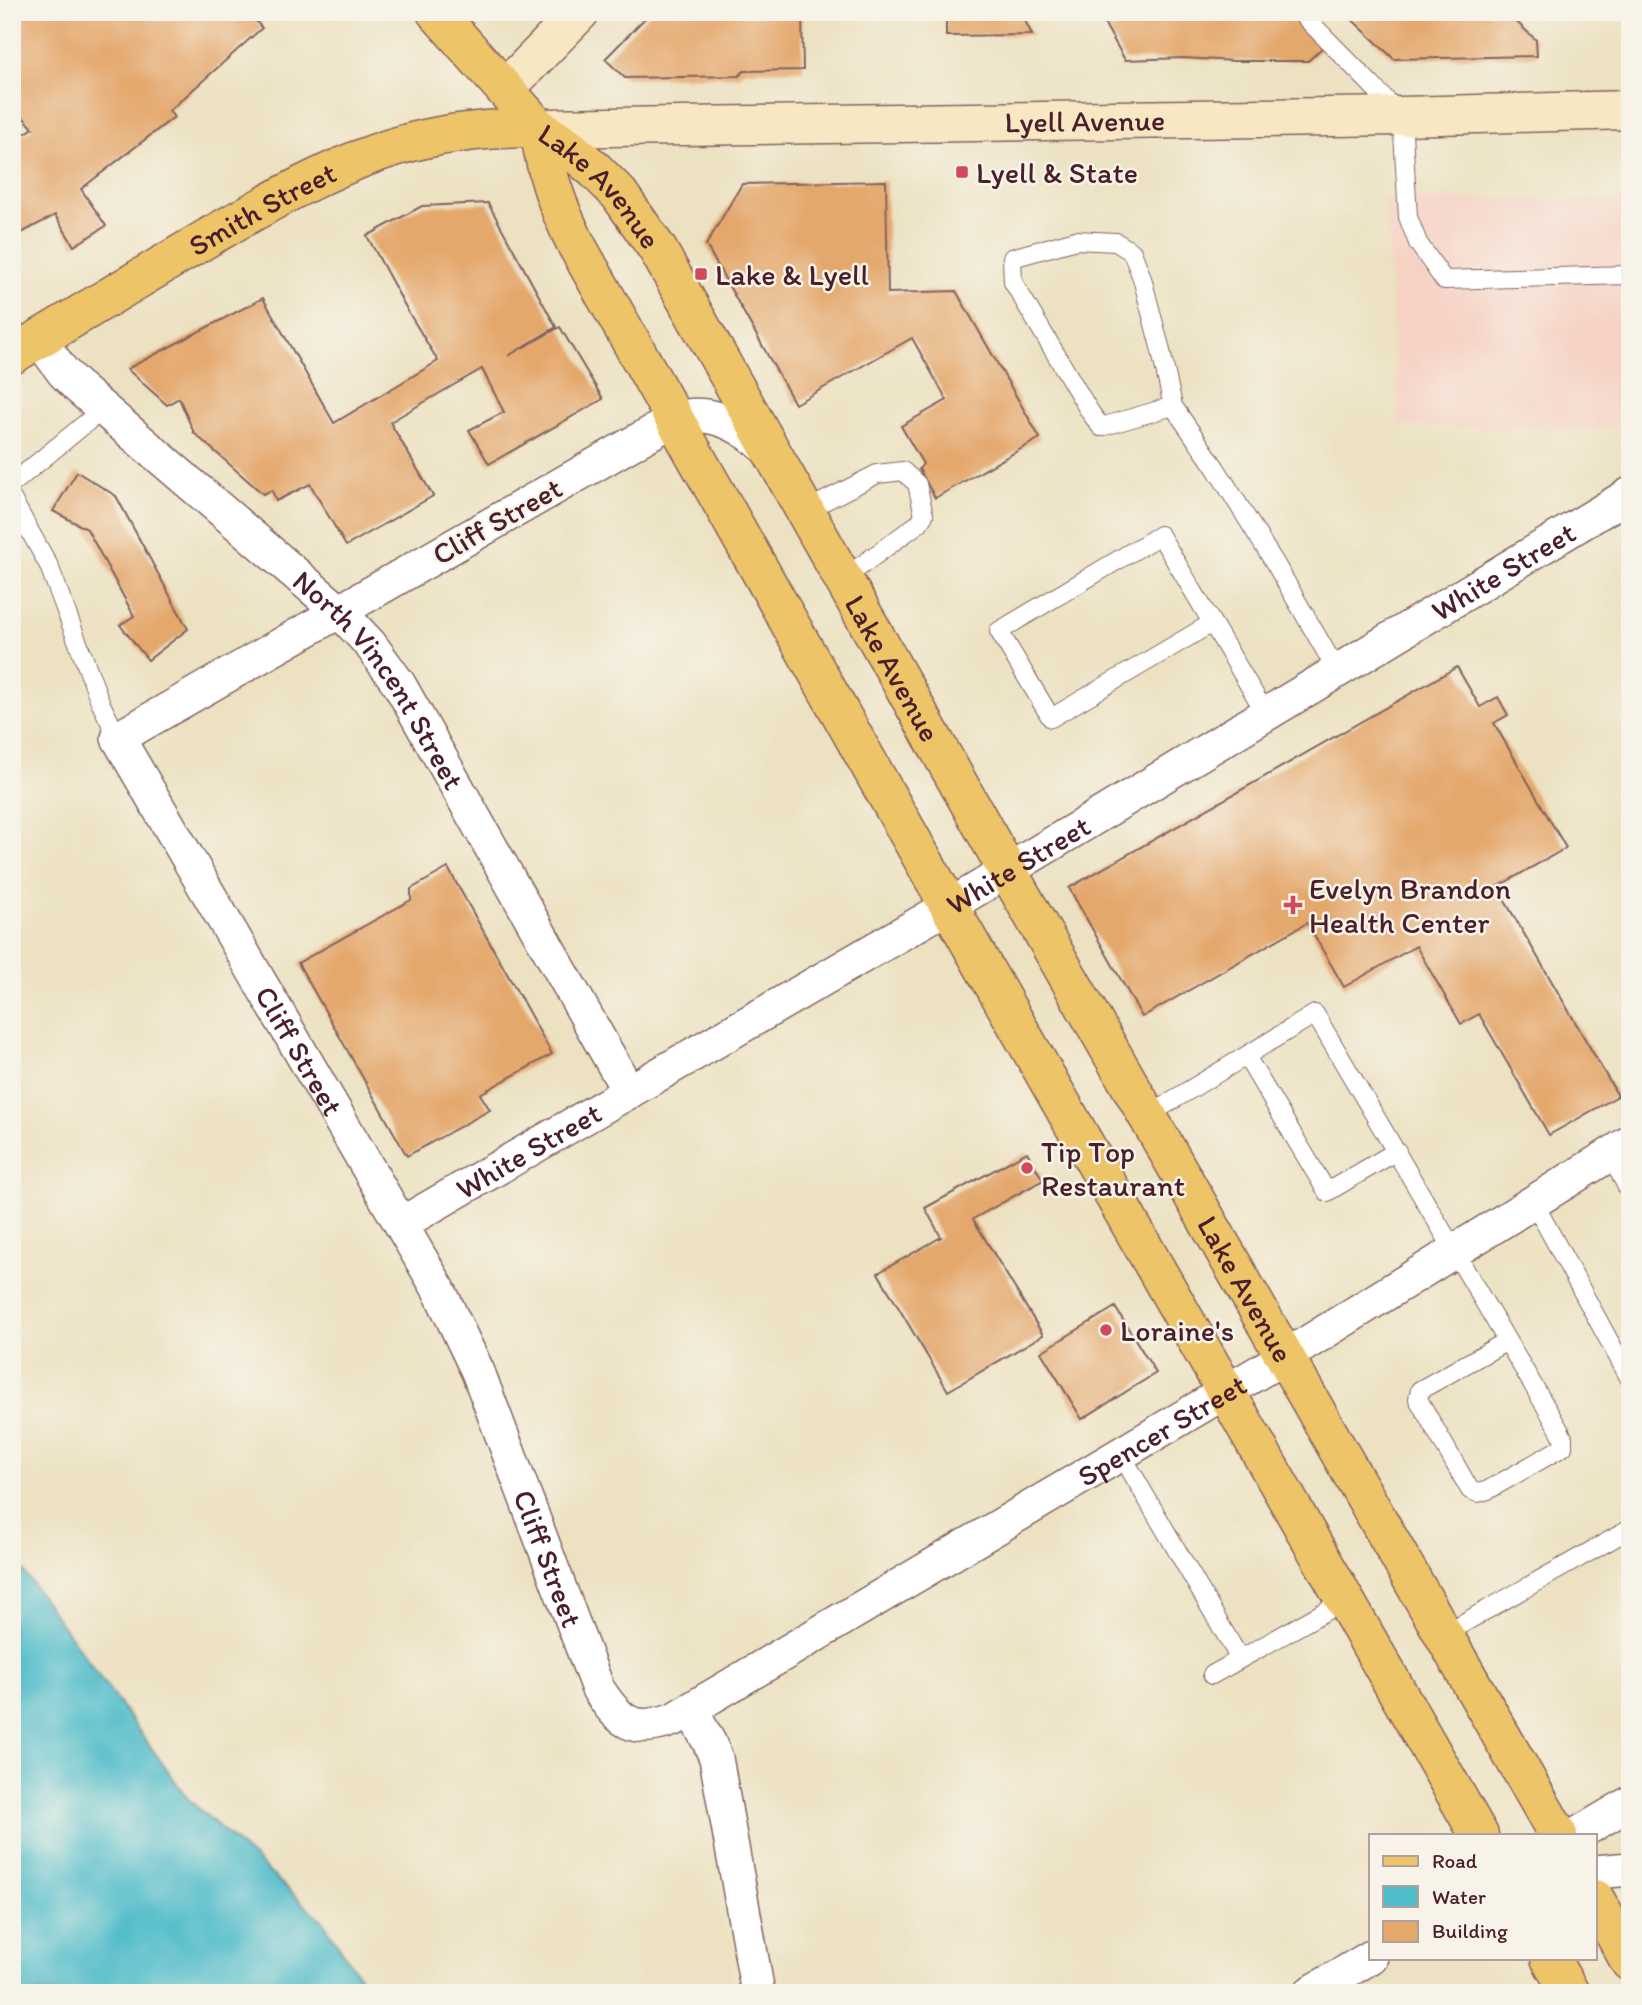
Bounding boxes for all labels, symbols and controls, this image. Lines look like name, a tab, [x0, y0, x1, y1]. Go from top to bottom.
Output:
street label: Lyell Avenue	[1004, 101, 1166, 140]
street label: Lake Avenue	[532, 115, 670, 256]
street label: Smith Street	[181, 153, 342, 264]
place label: Lyell & State	[976, 154, 1138, 191]
marker: Lyell & State	[954, 164, 970, 180]
place label: Lake & Lyell	[715, 256, 870, 293]
marker: Lake & Lyell	[693, 266, 709, 282]
street label: Cliff Street	[425, 469, 569, 573]
street label: White Street	[1424, 513, 1582, 629]
street label: North Vincent Street	[286, 562, 473, 796]
street label: Lake Avenue	[837, 588, 949, 748]
street label: White Street	[939, 807, 1097, 922]
place label: Evelyn Brandon Health Center	[1309, 870, 1511, 941]
marker: Evelyn Brandon Health Center	[1283, 895, 1303, 915]
street label: Cliff Street	[248, 979, 352, 1122]
street label: White Street	[449, 1094, 607, 1207]
place label: Tip Top Restaurant	[1041, 1133, 1185, 1204]
marker: Tip Top Restaurant	[1019, 1160, 1035, 1176]
street label: Lake Avenue	[1190, 1209, 1302, 1368]
place label: Loraine's	[1120, 1312, 1234, 1349]
marker: Loraine's	[1098, 1322, 1114, 1338]
street label: Spencer Street	[1070, 1365, 1253, 1494]
street label: Cliff Street	[506, 1484, 591, 1632]
legend	[1369, 1834, 1596, 1960]
text: Road	[1432, 1848, 1478, 1873]
text: Water	[1432, 1884, 1486, 1909]
text: Building	[1432, 1918, 1508, 1943]

